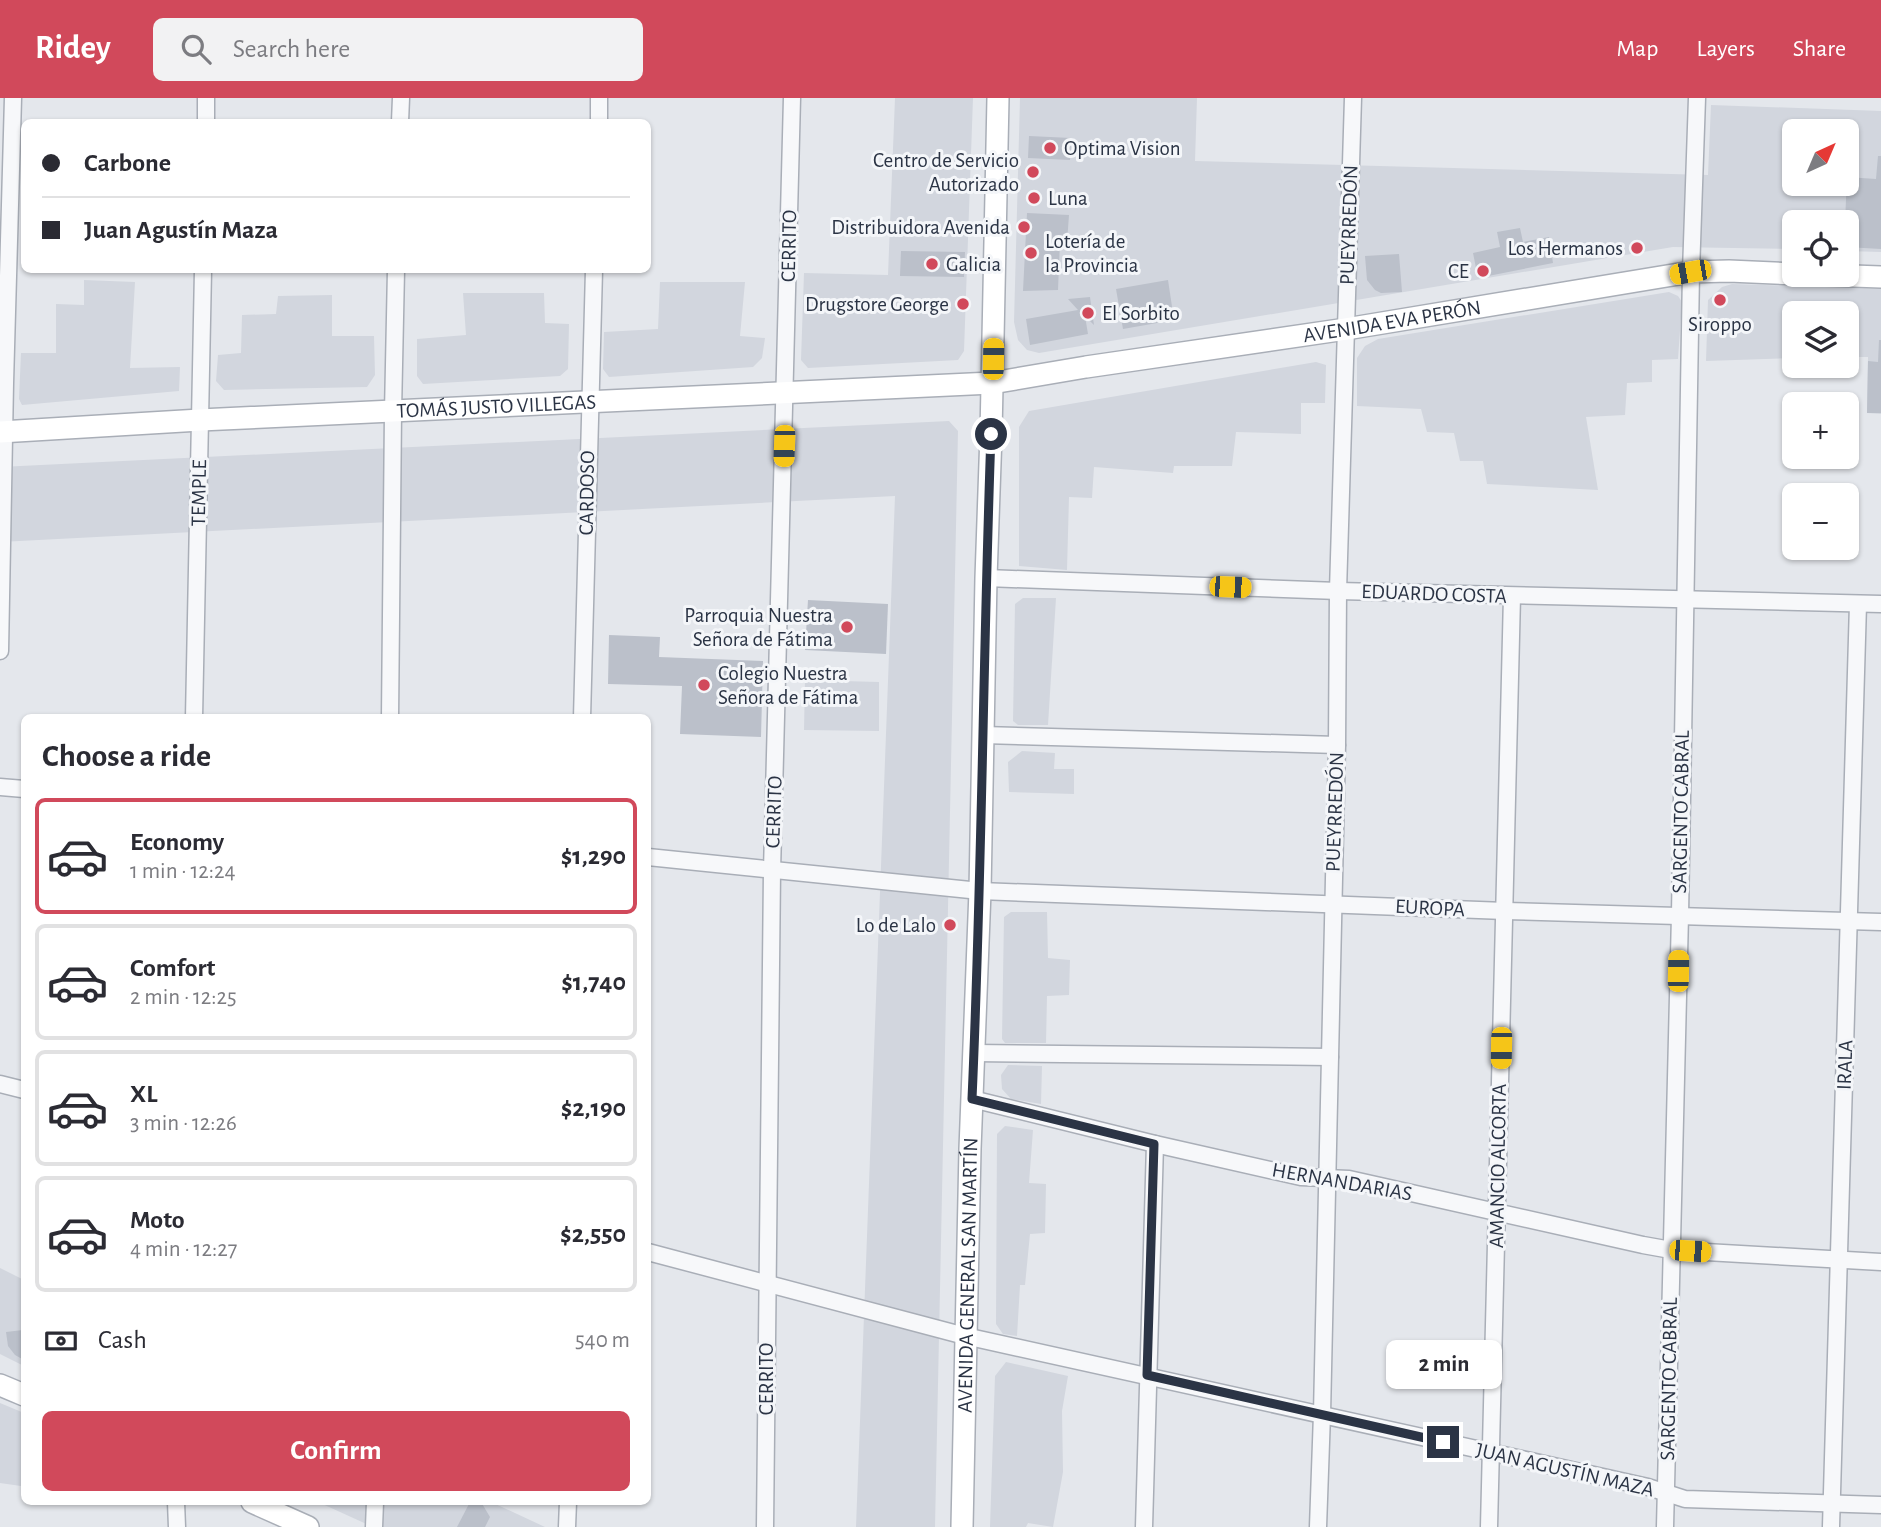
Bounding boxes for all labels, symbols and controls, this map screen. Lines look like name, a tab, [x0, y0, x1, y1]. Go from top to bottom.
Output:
search box	[153, 18, 643, 81]
icon: search	[177, 30, 215, 68]
text: Ridey	[35, 32, 111, 65]
text: Search here	[233, 36, 350, 62]
text: Map	[1616, 37, 1658, 61]
text: Layers	[1696, 37, 1755, 61]
text: Share	[1793, 37, 1846, 61]
north arrow	[1782, 119, 1858, 196]
map controls	[1782, 119, 1859, 560]
place label: Optima Vision	[1064, 138, 1181, 159]
marker: Optima Vision	[1042, 140, 1058, 156]
text: Carbone	[84, 150, 171, 176]
place label: Centro de Servicio Autorizado	[873, 150, 1019, 195]
marker: Centro de Servicio Autorizado	[1025, 164, 1041, 180]
street label: PUEYRREDÓN	[1334, 165, 1362, 285]
place label: Luna	[1048, 188, 1088, 209]
marker: Luna	[1026, 190, 1042, 206]
street label: CERRITO	[778, 210, 800, 282]
button: locate	[1782, 210, 1859, 287]
text: Juan Agustín Maza	[84, 217, 278, 243]
place label: Distribuidora Avenida	[831, 217, 1010, 238]
marker: Distribuidora Avenida	[1016, 219, 1032, 235]
place label: Lotería de la Provincia	[1045, 231, 1139, 276]
place label: Los Hermanos	[1507, 238, 1623, 259]
marker: Los Hermanos	[1629, 240, 1645, 256]
marker: Lotería de la Provincia	[1023, 245, 1039, 261]
place label: Galicia	[946, 254, 1002, 275]
marker: Galicia	[924, 256, 940, 272]
car	[1668, 258, 1713, 286]
place label: CE	[1448, 261, 1469, 282]
marker: CE	[1475, 263, 1491, 279]
marker: Siroppo	[1712, 292, 1728, 308]
place label: Drugstore George	[805, 294, 949, 315]
marker: Drugstore George	[955, 296, 971, 312]
street label: AVENIDA EVA PERÓN	[1302, 296, 1482, 346]
button: layers	[1782, 301, 1859, 378]
place label: El Sorbito	[1102, 303, 1180, 324]
marker: El Sorbito	[1080, 305, 1096, 321]
place label: Siroppo	[1688, 314, 1752, 335]
car	[983, 338, 1004, 380]
street label: TOMÁS JUSTO VILLEGAS	[396, 391, 597, 421]
button: +	[1782, 392, 1859, 469]
route start	[975, 418, 1007, 450]
car	[773, 425, 796, 467]
street label: CARDOSO	[576, 450, 598, 536]
street label: TEMPLE	[188, 459, 210, 527]
button: −	[1782, 483, 1859, 560]
car	[1209, 576, 1252, 598]
street label: EDUARDO COSTA	[1361, 581, 1507, 607]
place label: Parroquia Nuestra Señora de Fátima	[684, 605, 833, 650]
marker: Parroquia Nuestra Señora de Fátima	[839, 619, 855, 635]
place label: Colegio Nuestra Señora de Fátima	[718, 663, 859, 708]
marker: Colegio Nuestra Señora de Fátima	[696, 677, 712, 693]
street label: SARGENTO CABRAL	[1669, 730, 1693, 894]
text: Choose a ride	[42, 740, 211, 772]
street label: PUEYRREDÓN	[1320, 752, 1348, 872]
street label: CERRITO	[762, 775, 786, 849]
icon: car	[46, 825, 109, 888]
text: Economy	[130, 829, 224, 855]
text: $1,290	[561, 843, 626, 869]
text: 1 min · 12:24	[130, 860, 236, 883]
street label: EUROPA	[1394, 896, 1466, 920]
place label: Lo de Lalo	[856, 915, 936, 936]
marker: Lo de Lalo	[942, 917, 958, 933]
car	[1668, 950, 1689, 992]
icon: car	[46, 951, 109, 1014]
text: Comfort	[130, 955, 215, 981]
text: $1,740	[561, 969, 626, 995]
text: 2 min · 12:25	[130, 986, 237, 1009]
car	[1491, 1027, 1512, 1069]
street label: IRALA	[1834, 1040, 1856, 1090]
icon: car	[46, 1077, 109, 1140]
text: XL	[130, 1081, 157, 1107]
street label: AMANCIO ALCORTA	[1486, 1084, 1510, 1248]
text: $2,190	[561, 1095, 626, 1121]
text: 3 min · 12:26	[130, 1112, 237, 1135]
street label: AVENIDA GENERAL SAN MARTÍN	[954, 1137, 981, 1413]
street label: HERNANDARIAS	[1270, 1159, 1414, 1205]
icon: car	[46, 1203, 109, 1266]
text: Moto	[130, 1207, 185, 1233]
text: $2,550	[560, 1221, 626, 1247]
text: 4 min · 12:27	[130, 1238, 237, 1261]
car	[1669, 1239, 1712, 1263]
street label: SARGENTO CABRAL	[1657, 1297, 1681, 1461]
icon: cash	[42, 1322, 80, 1360]
text: Cash	[98, 1327, 147, 1353]
text: 540 m	[575, 1329, 630, 1352]
callout: 2 min	[1385, 1340, 1501, 1390]
street label: CERRITO	[756, 1343, 777, 1415]
text: 2 min	[1418, 1353, 1470, 1376]
button: Confirm	[42, 1411, 630, 1491]
route end	[1427, 1426, 1459, 1458]
street label: JUAN AGUSTÍN MAZA	[1474, 1437, 1657, 1501]

